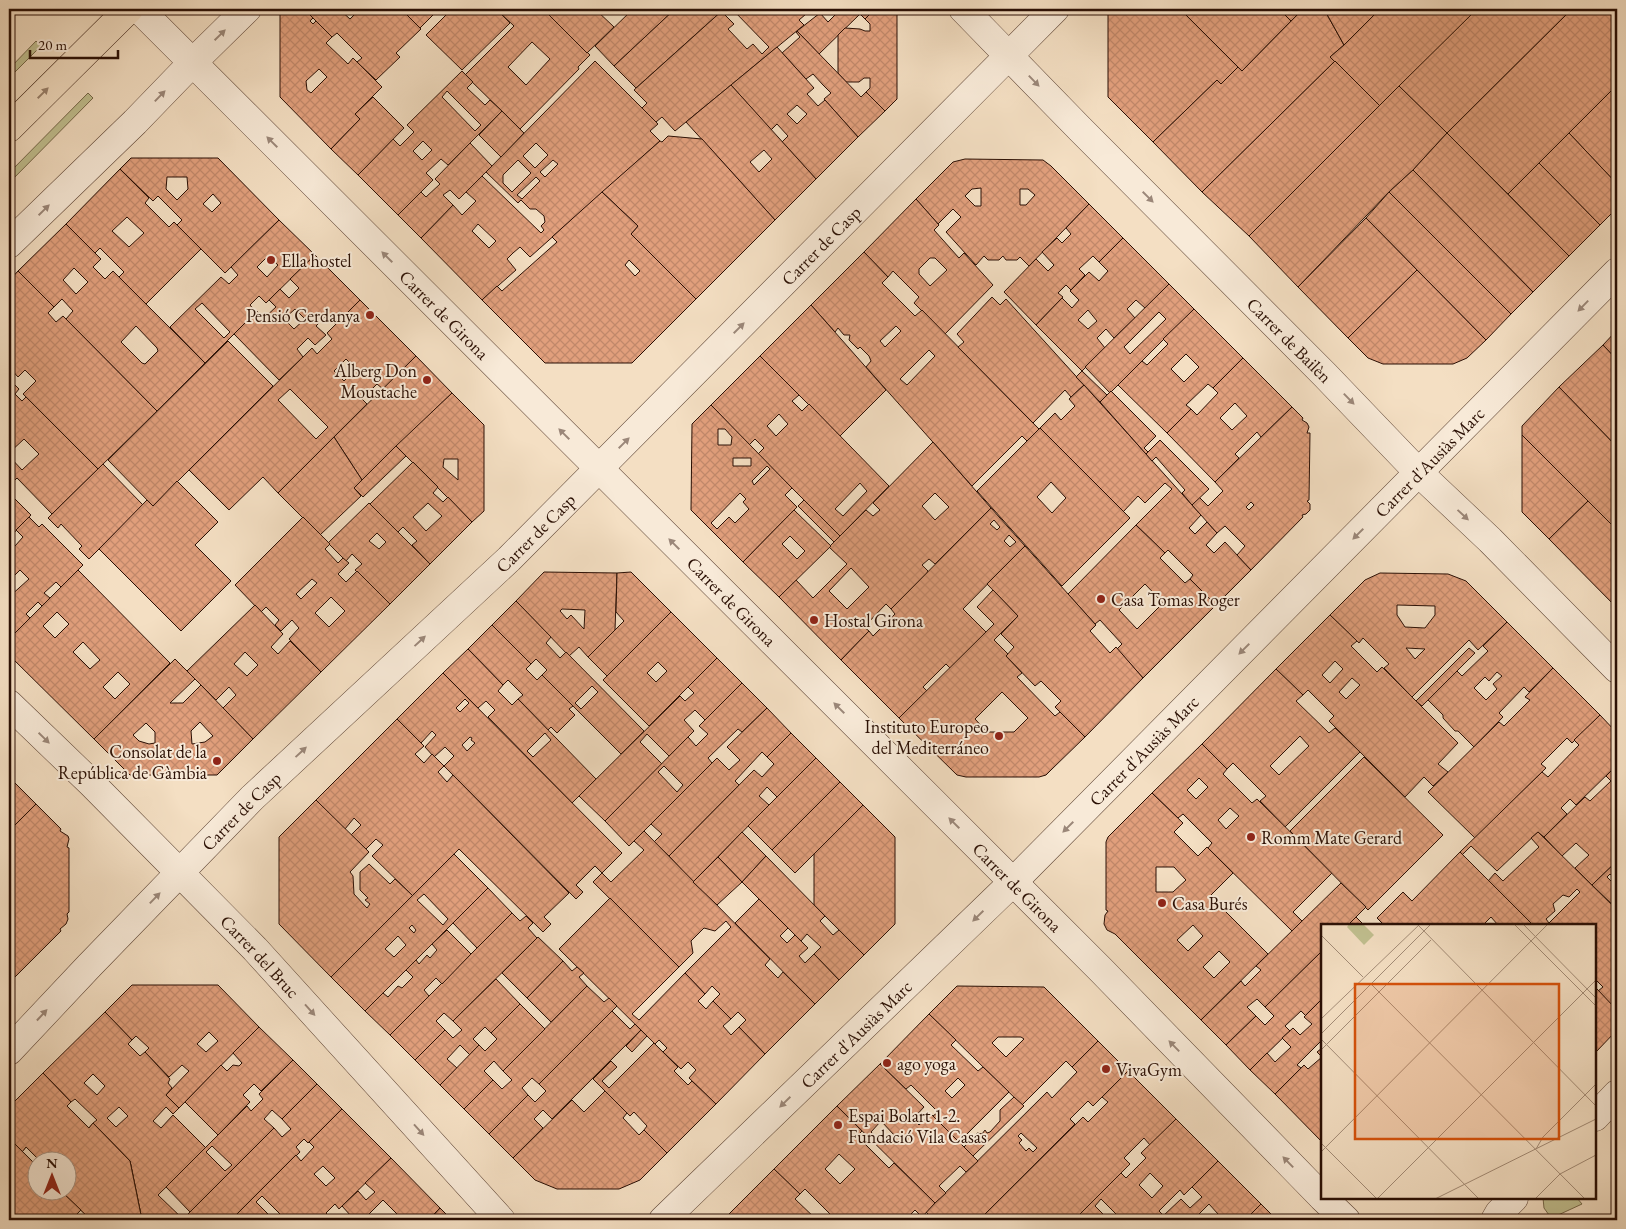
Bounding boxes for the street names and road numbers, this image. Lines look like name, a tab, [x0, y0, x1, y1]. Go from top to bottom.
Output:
street label: Carrer de Casp	[776, 200, 865, 290]
street label: Carrer de Girona	[395, 265, 495, 365]
street label: Carrer de Bailèn	[1242, 292, 1338, 388]
street label: Carrer d'Ausiàs Marc	[1369, 402, 1489, 522]
street label: Carrer de Casp	[491, 488, 580, 577]
street label: Carrer de Girona	[682, 551, 782, 651]
street label: Carrer d'Ausiàs Marc	[1084, 690, 1203, 810]
street label: Carrer de Casp	[196, 766, 285, 855]
street label: Carrer de Girona	[968, 837, 1068, 937]
street label: Carrer del Bruc	[216, 909, 305, 1003]
street label: Carrer d'Ausiàs Marc	[795, 975, 916, 1093]

